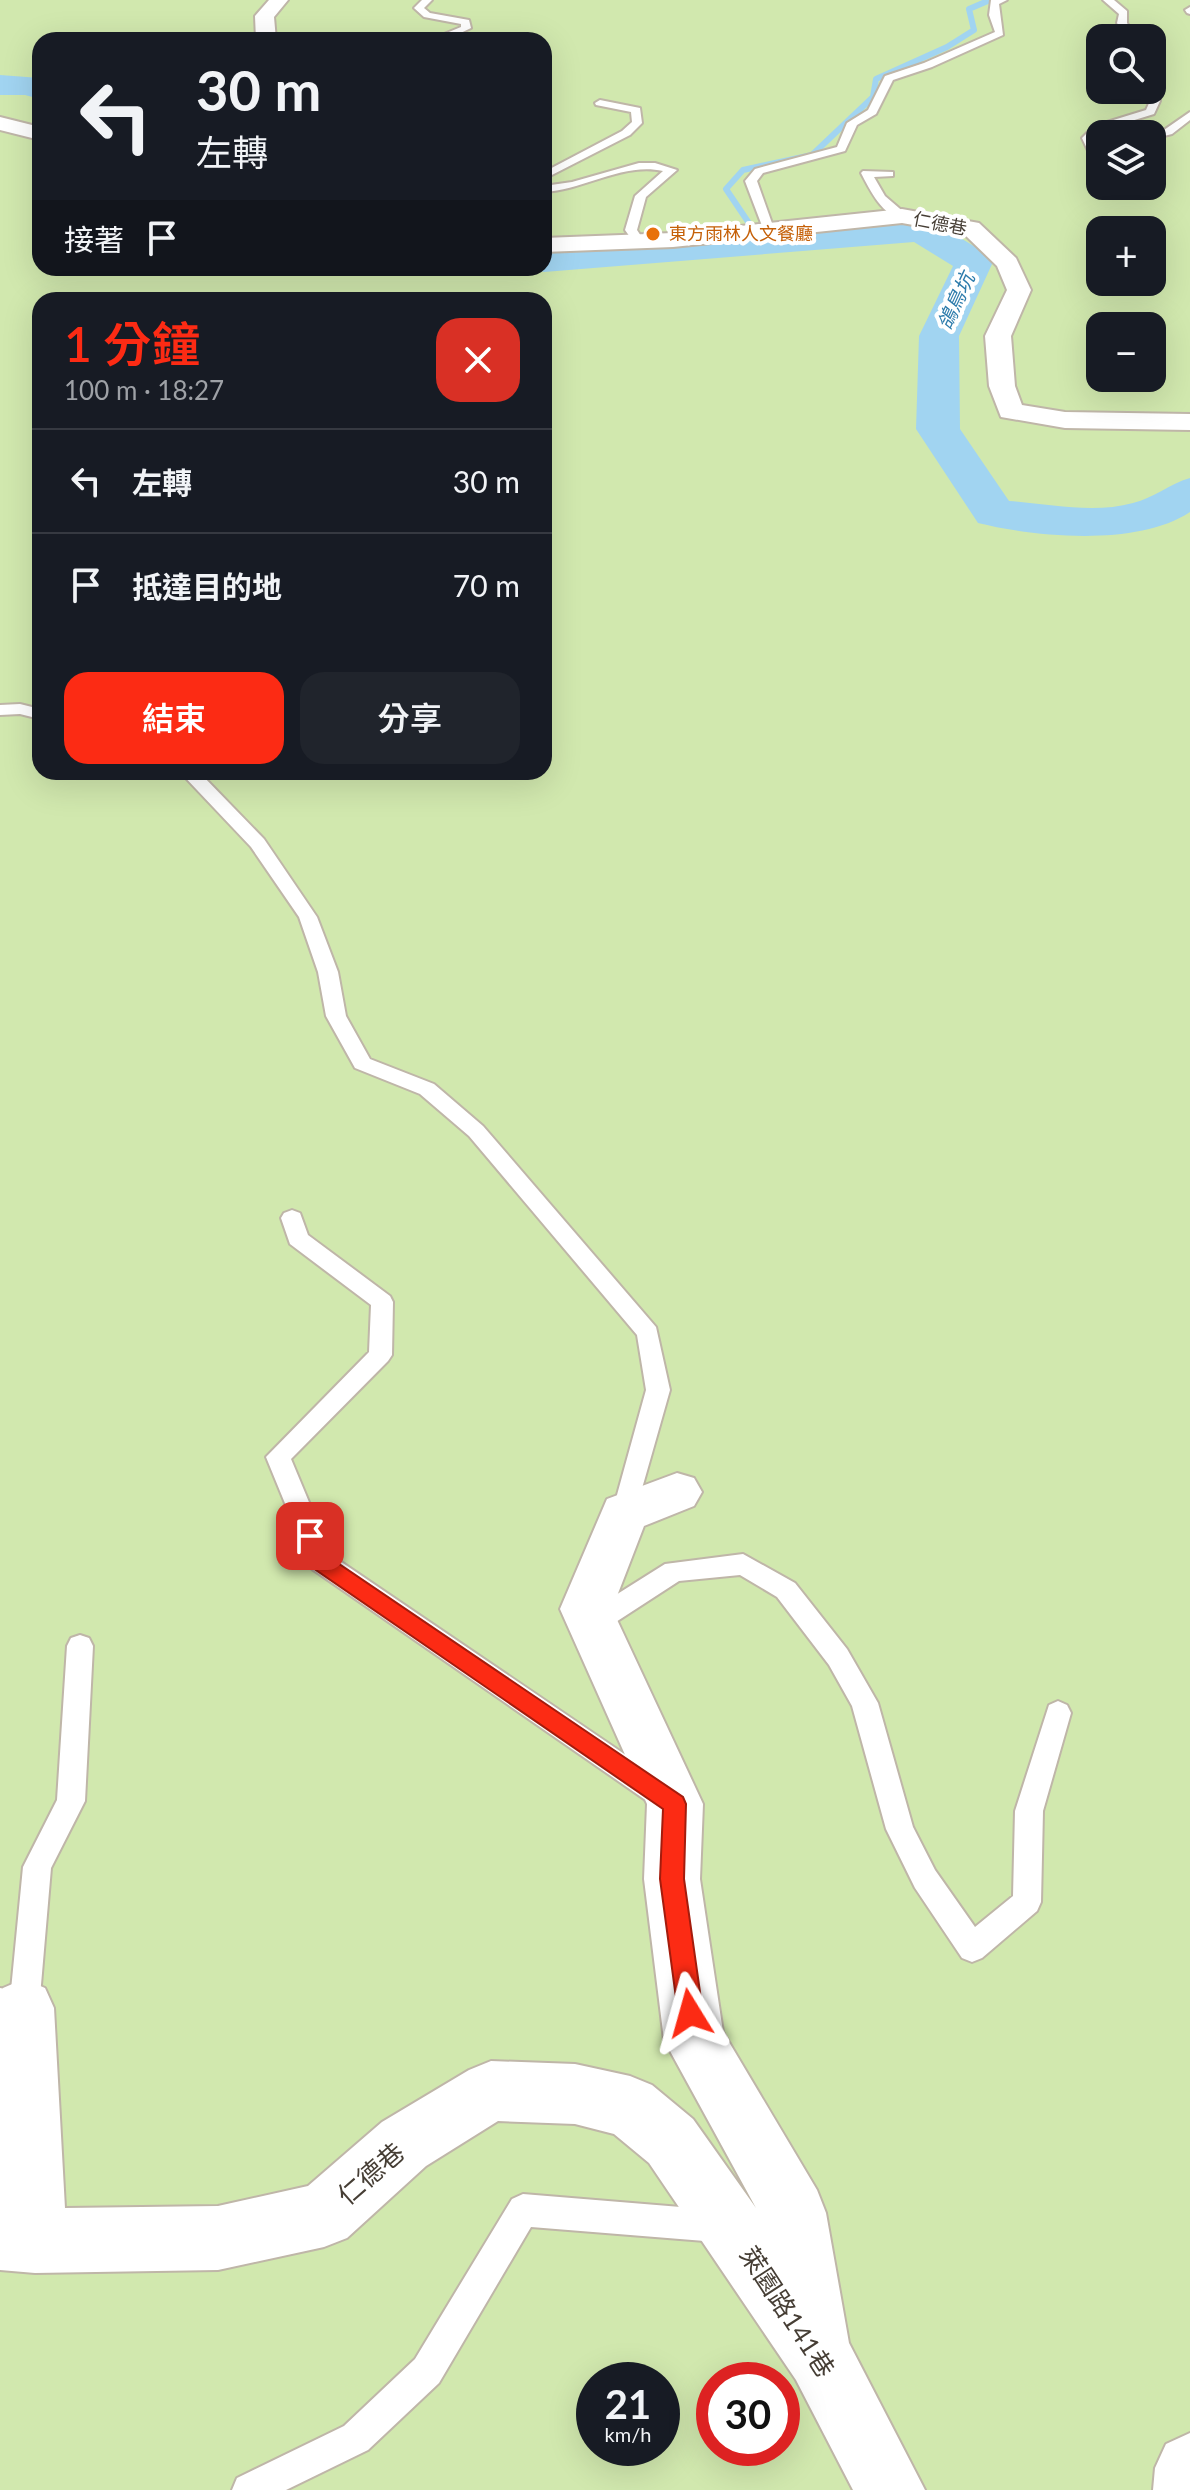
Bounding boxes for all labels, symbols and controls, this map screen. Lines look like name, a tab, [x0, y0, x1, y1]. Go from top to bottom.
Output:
map controls	[1086, 24, 1166, 392]
button: search	[1086, 24, 1166, 104]
text: 30 m	[196, 56, 321, 123]
icon: left	[64, 64, 168, 168]
button: layers	[1086, 120, 1166, 200]
text: 左轉	[196, 130, 268, 174]
street label: 仁德巷	[912, 207, 969, 239]
icon: arrive	[140, 216, 184, 260]
button: +	[1086, 216, 1166, 296]
text: 接著	[64, 221, 124, 257]
place label: 東方雨林人文餐廳	[669, 222, 813, 244]
marker: 東方雨林人文餐廳	[644, 225, 662, 243]
water label: 鴿鳥坑	[932, 266, 980, 333]
button: −	[1086, 312, 1166, 392]
text: 1 分鐘	[64, 315, 200, 372]
button: close	[436, 318, 520, 402]
text: 100 m · 18:27	[64, 374, 224, 406]
icon: left	[64, 459, 108, 503]
text: 30 m	[453, 463, 520, 499]
text: 左轉	[132, 464, 192, 500]
icon: arrive	[64, 563, 108, 607]
text: 70 m	[453, 567, 520, 603]
text: 抵達目的地	[132, 568, 282, 604]
button: 結束	[64, 672, 284, 764]
button: 分享	[300, 672, 520, 764]
pin	[276, 1502, 344, 1570]
icon: arrive	[288, 1514, 332, 1558]
position arrow	[648, 1971, 732, 2055]
street label: 仁德巷	[330, 2136, 410, 2211]
street label: 萊園路141巷	[734, 2240, 842, 2383]
speed limit sign: 30	[696, 2362, 800, 2466]
text: 21	[605, 2380, 651, 2428]
text: km/h	[605, 2422, 651, 2446]

